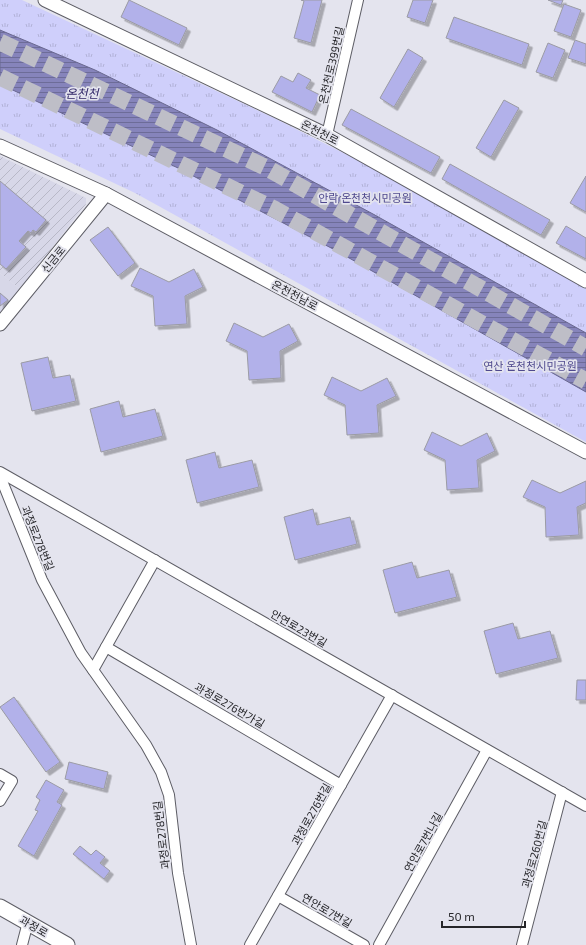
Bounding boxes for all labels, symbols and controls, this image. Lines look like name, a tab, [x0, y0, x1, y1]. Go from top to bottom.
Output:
street label: 온천천로399번길	[316, 25, 346, 105]
water label: 온천천	[65, 86, 101, 100]
street label: 온천천로	[299, 117, 341, 147]
park label: 안락 온천천시민공원	[318, 191, 412, 204]
street label: 신금로	[38, 243, 68, 275]
street label: 온천천남로	[270, 277, 320, 313]
park label: 연산 온천천시민공원	[483, 359, 577, 372]
street label: 과정로278번길	[19, 504, 57, 572]
street label: 안연로23번길	[269, 607, 329, 649]
street label: 과정로276번가길	[193, 680, 267, 730]
street label: 과정로276번길	[289, 781, 333, 847]
street label: 과정로278번길	[150, 800, 172, 870]
street label: 연안로7번나길	[401, 810, 445, 874]
street label: 과정로260번길	[519, 819, 549, 889]
street label: 연안로7번길	[299, 890, 355, 930]
scale bar	[442, 903, 525, 929]
text: 50 m	[448, 909, 475, 923]
street label: 과정로	[18, 913, 50, 939]

